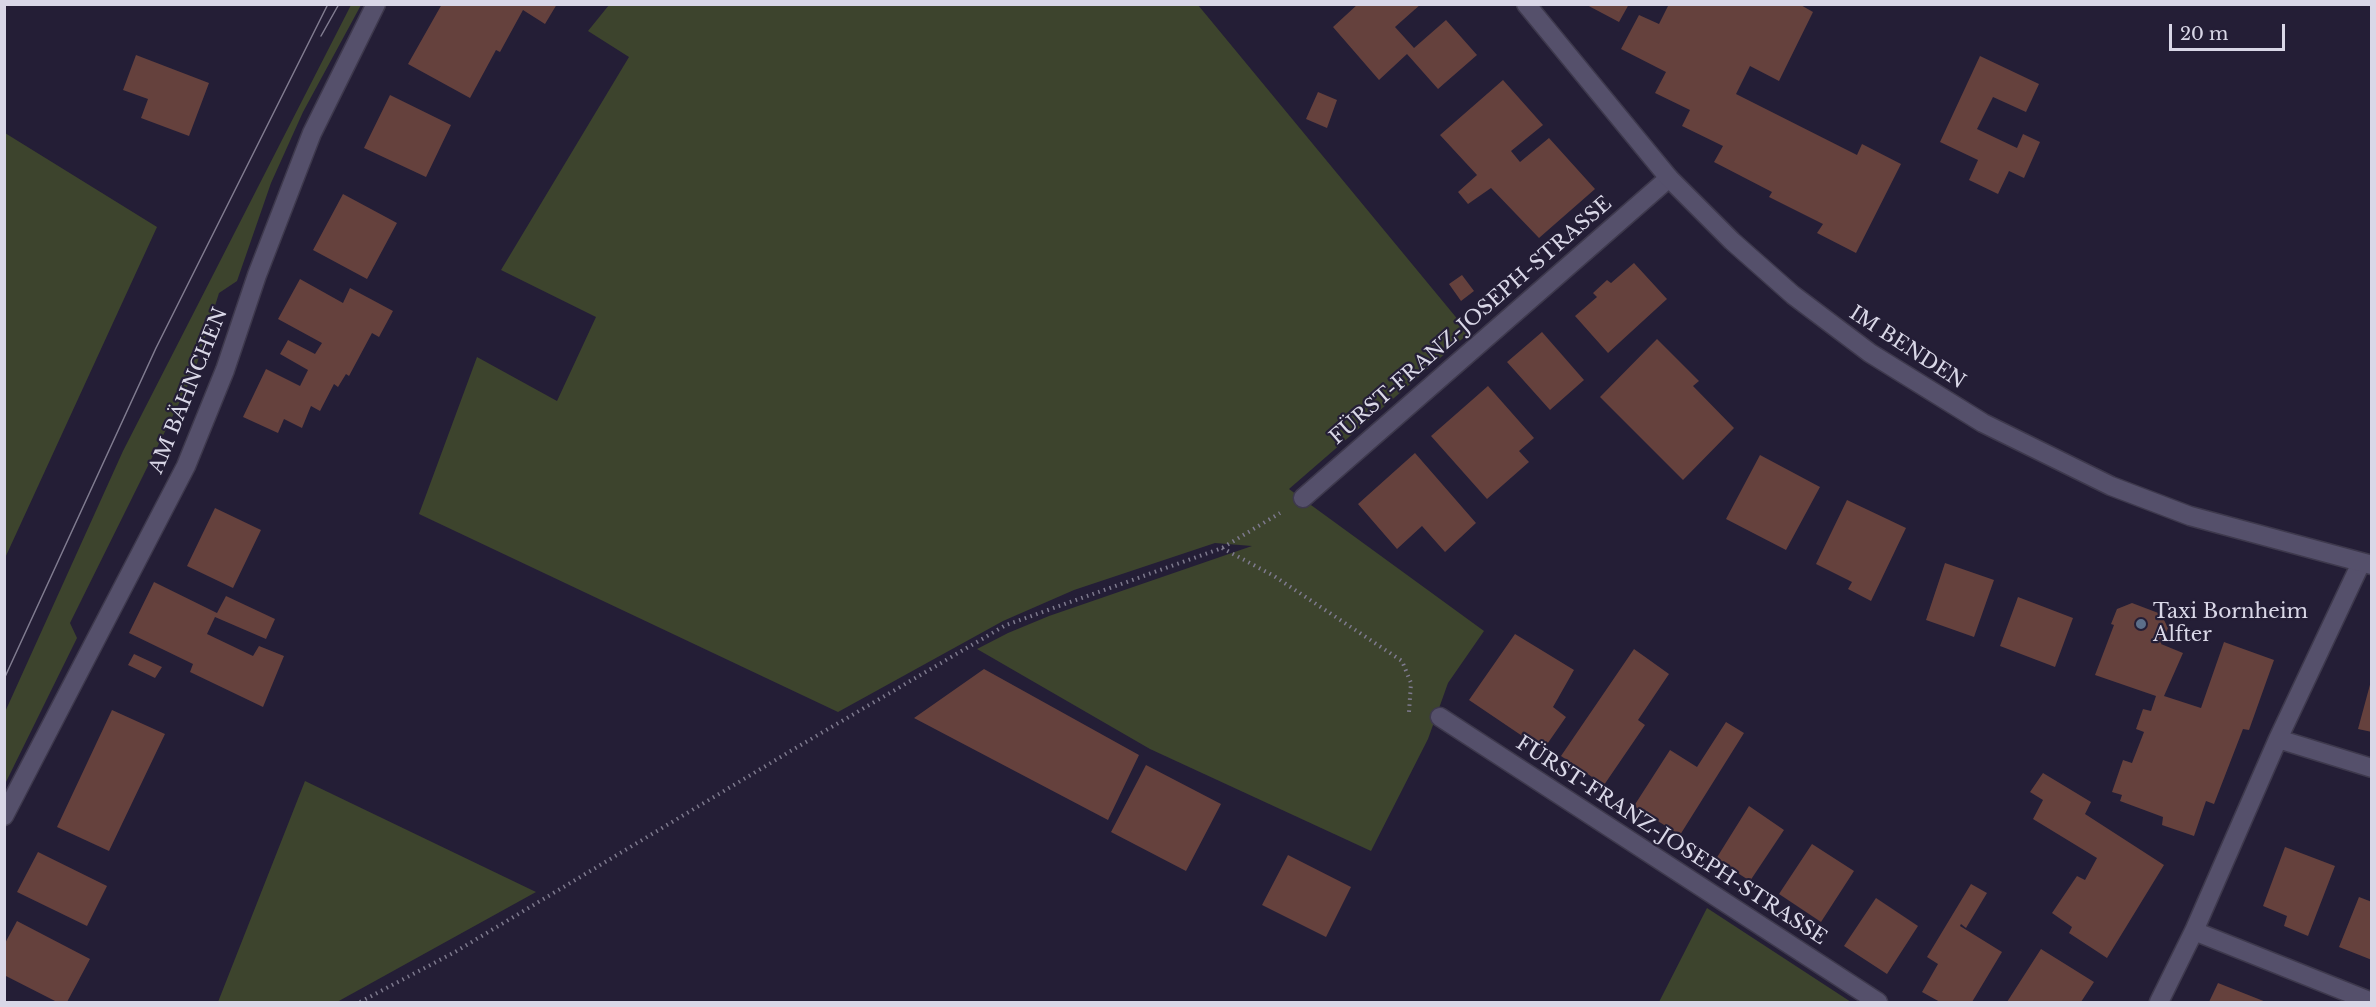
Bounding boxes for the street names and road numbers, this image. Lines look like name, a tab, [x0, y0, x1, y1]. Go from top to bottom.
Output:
street label: FÜRST-FRANZ-JOSEPH-STRASSE	[1325, 192, 1617, 450]
street label: IM BENDEN	[1844, 302, 1970, 394]
street label: AM BÄHNCHEN	[145, 304, 233, 478]
street label: FÜRST-FRANZ-JOSEPH-STRASSE	[1511, 731, 1831, 951]

